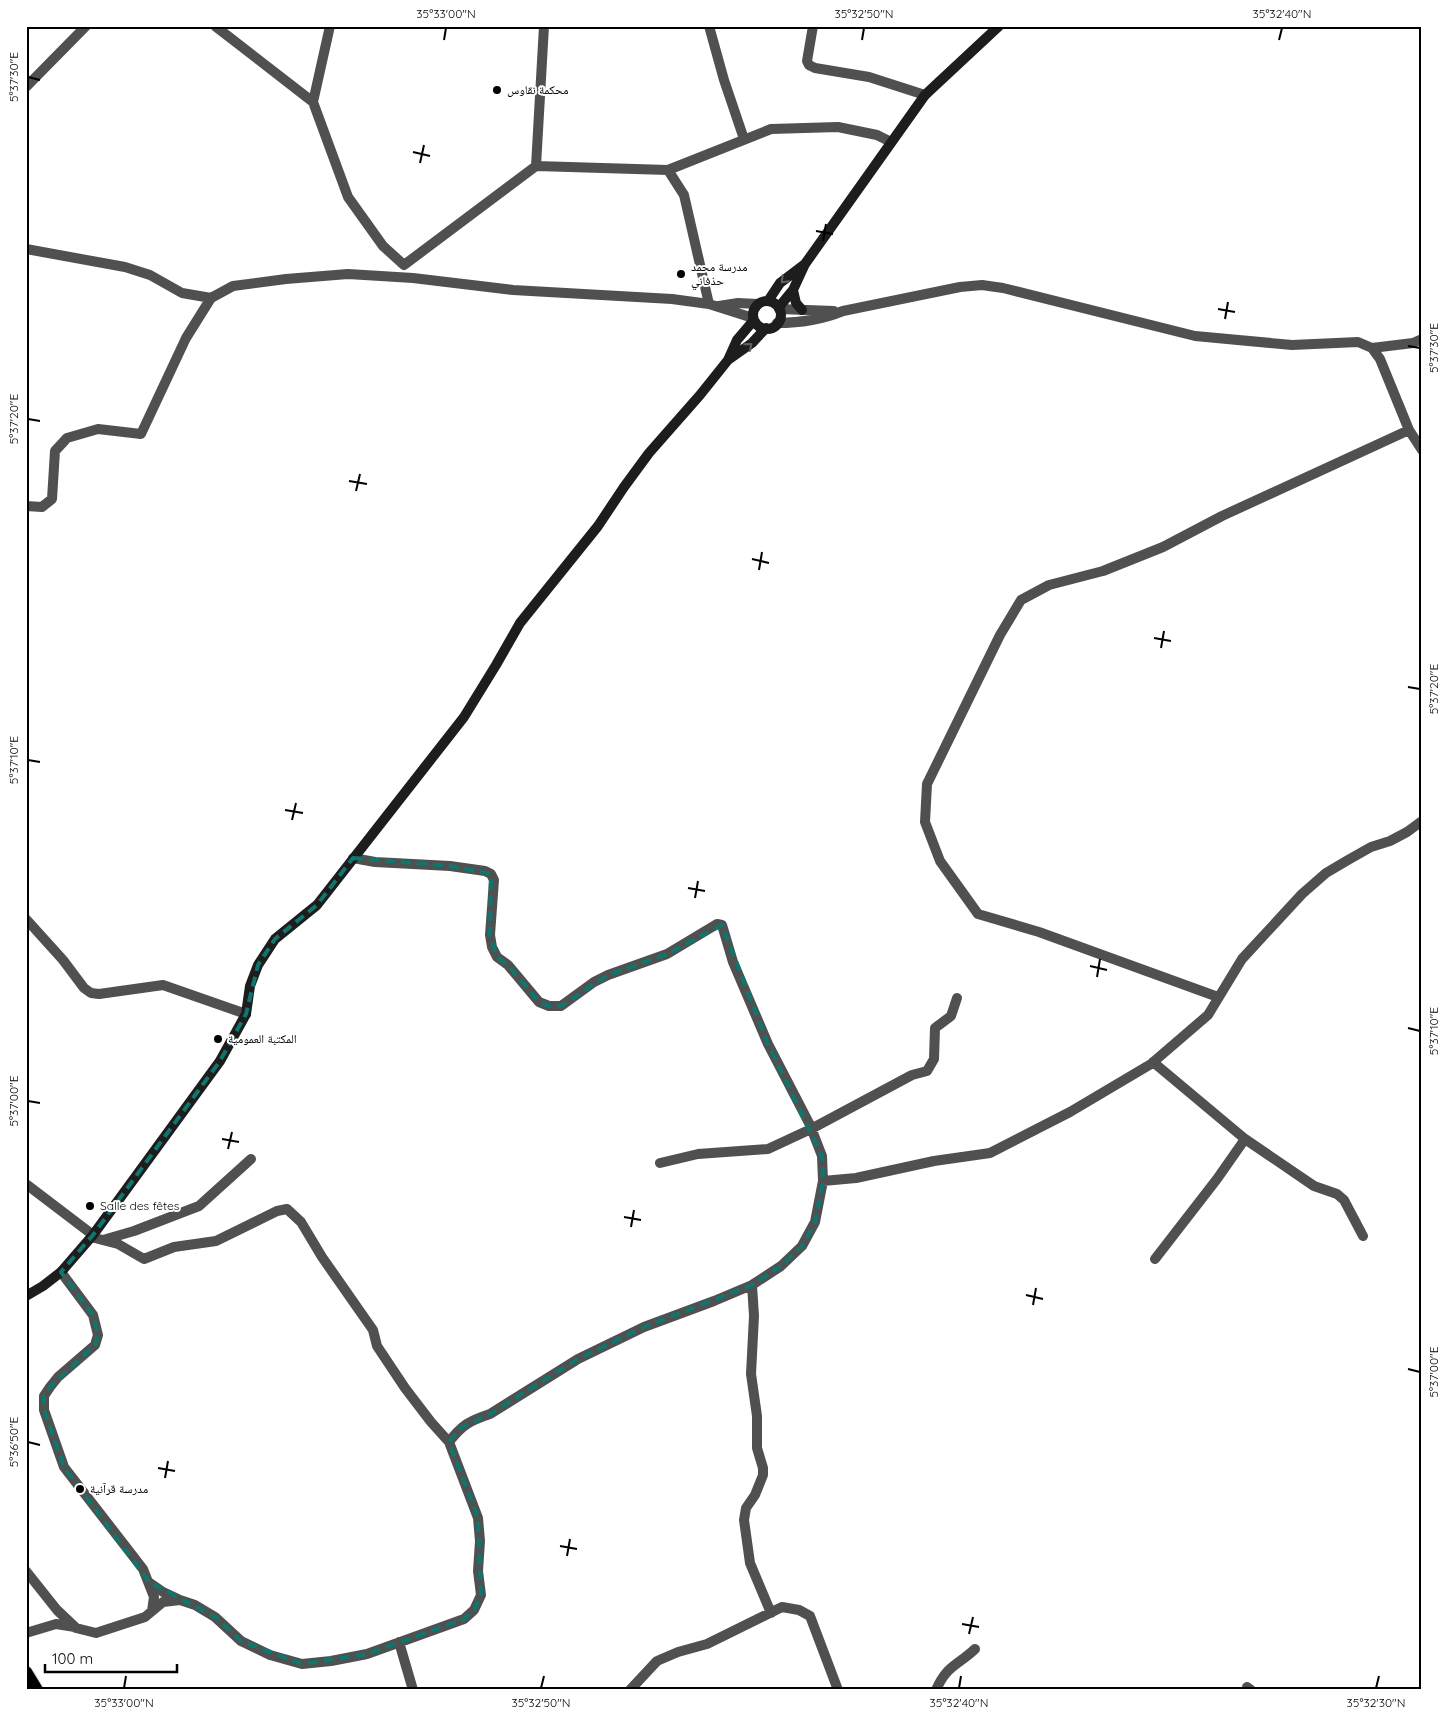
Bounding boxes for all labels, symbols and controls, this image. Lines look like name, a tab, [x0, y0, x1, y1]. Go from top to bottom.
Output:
text: 35°33'00"N	[416, 6, 476, 21]
text: 35°32'50"N	[834, 6, 894, 21]
text: 35°32'40"N	[1253, 6, 1311, 21]
text: 5°37'30"E	[6, 52, 21, 102]
place label: محكمة نقاوس	[507, 82, 568, 97]
marker: محكمة نقاوس	[491, 84, 503, 96]
place label: مدرسة محمد حذفاني	[691, 259, 748, 291]
marker: مدرسة محمد حذفاني	[675, 268, 687, 280]
one-way arrow	[781, 274, 790, 283]
text: 5°37'30"E	[1426, 323, 1441, 373]
one-way arrow	[743, 342, 752, 351]
text: 5°37'20"E	[6, 394, 21, 444]
text: 5°37'20"E	[1426, 664, 1441, 714]
text: 5°37'10"E	[6, 736, 21, 784]
text: 5°37'10"E	[1426, 1007, 1441, 1055]
place label: المكتبة العمومية	[228, 1031, 297, 1046]
marker: المكتبة العمومية	[212, 1033, 224, 1045]
text: 5°37'00"E	[6, 1075, 21, 1126]
place label: Salle des fêtes	[100, 1198, 180, 1213]
marker: Salle des fêtes	[84, 1200, 96, 1212]
text: 5°37'00"E	[1426, 1346, 1441, 1397]
text: 5°36'50"E	[6, 1416, 21, 1467]
place label: مدرسة قرآنية	[90, 1481, 148, 1496]
marker: مدرسة قرآنية	[74, 1483, 86, 1495]
scale bar	[45, 1641, 178, 1673]
text: 100 m	[52, 1649, 93, 1668]
text: 35°33'00"N	[94, 1695, 154, 1710]
text: 35°32'50"N	[511, 1695, 571, 1710]
text: 35°32'40"N	[930, 1695, 988, 1710]
text: 35°32'30"N	[1347, 1695, 1405, 1710]

